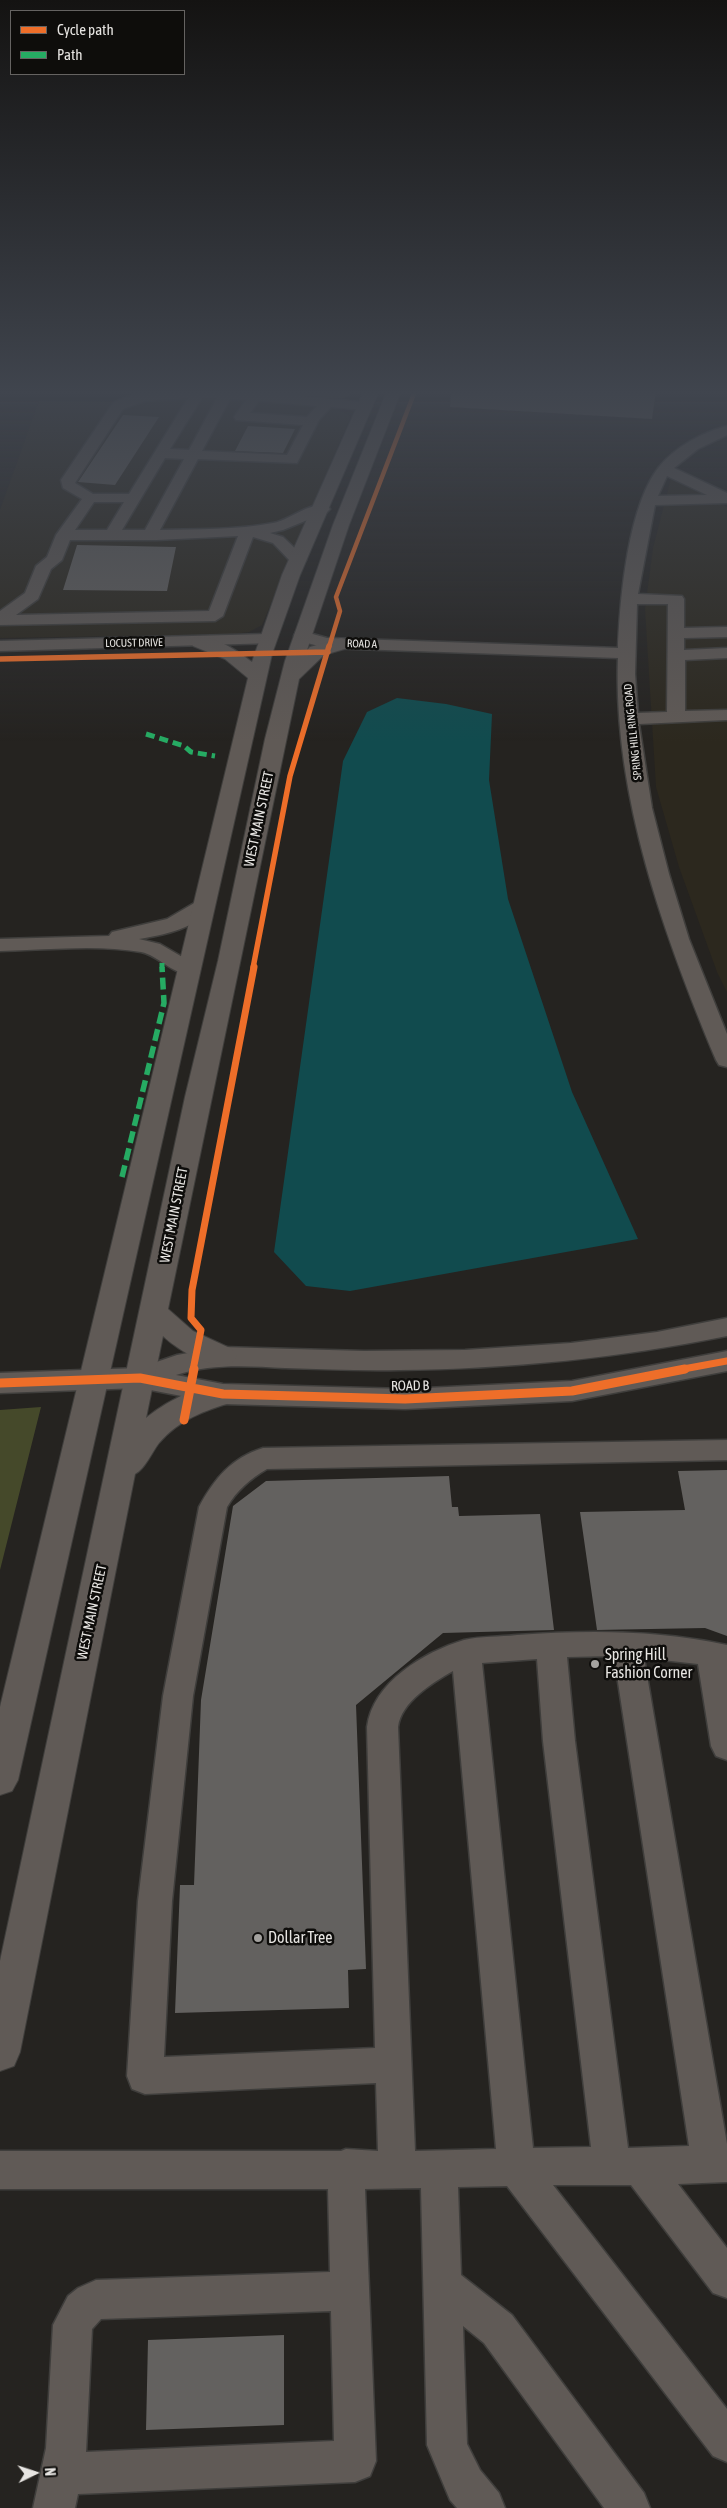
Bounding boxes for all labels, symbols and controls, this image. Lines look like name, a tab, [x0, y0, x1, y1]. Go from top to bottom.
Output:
legend	[10, 10, 185, 75]
text: Cycle path	[57, 21, 114, 38]
text: Path	[57, 46, 83, 63]
street label: LOCUST DRIVE	[105, 636, 163, 650]
street label: ROAD A	[347, 637, 377, 651]
street label: SPRING HILL RING ROAD	[621, 683, 645, 781]
street label: WEST MAIN STREET	[241, 770, 277, 868]
street label: WEST MAIN STREET	[156, 1166, 192, 1264]
street label: ROAD B	[391, 1377, 429, 1395]
street label: WEST MAIN STREET	[74, 1563, 110, 1661]
place label: Spring Hill Fashion Corner	[605, 1645, 692, 1683]
marker: Spring Hill Fashion Corner	[589, 1658, 601, 1670]
place label: Dollar Tree	[268, 1928, 333, 1948]
marker: Dollar Tree	[252, 1932, 264, 1944]
north arrow	[10, 2448, 60, 2498]
text: N	[42, 2467, 58, 2477]

